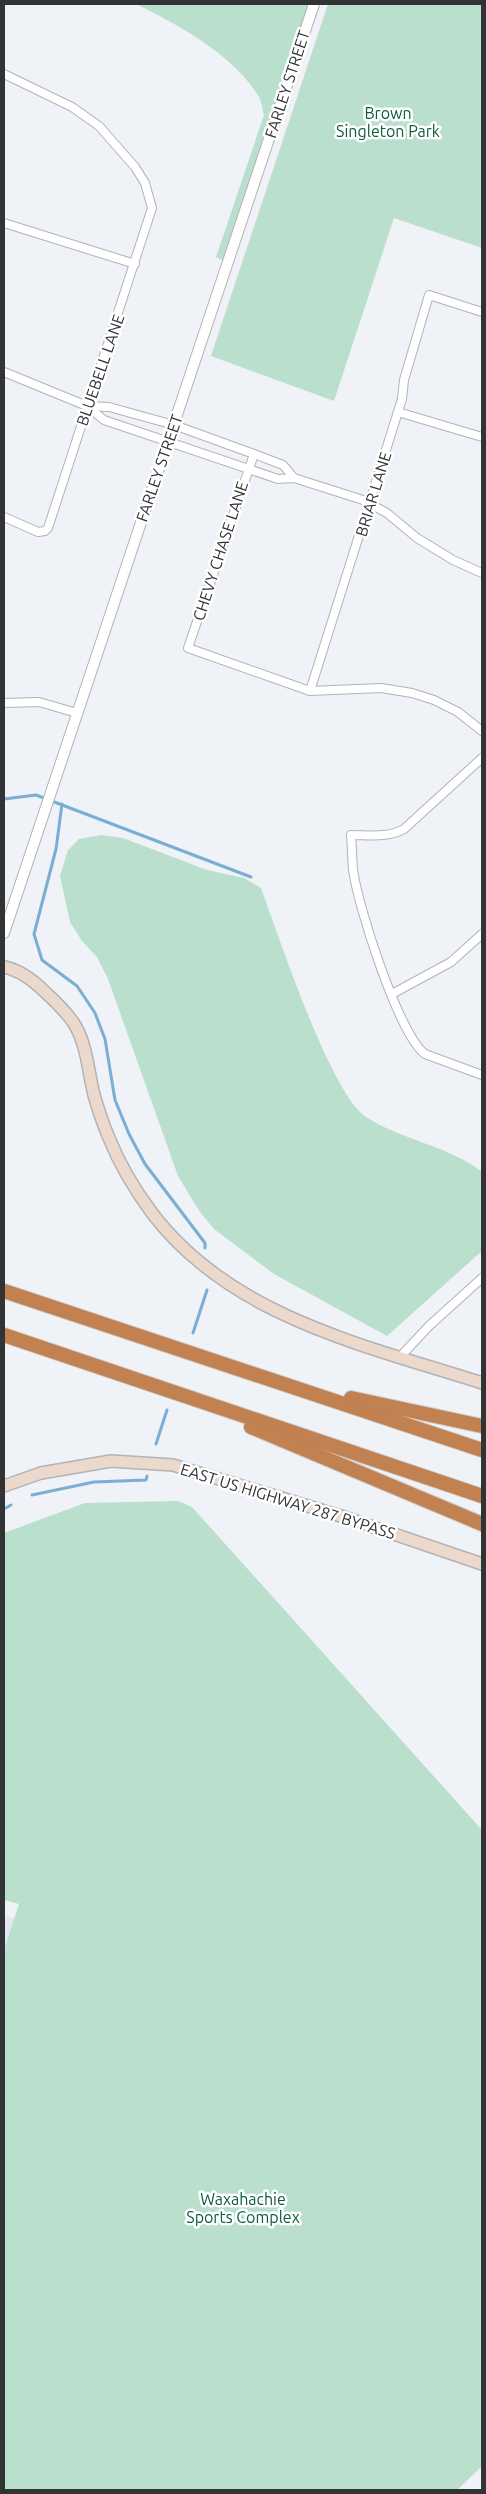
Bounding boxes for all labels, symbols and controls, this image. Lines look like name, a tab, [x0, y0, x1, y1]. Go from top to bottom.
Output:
street label: FARLEY STREET	[261, 28, 313, 140]
park label: Brown Singleton Park	[336, 104, 440, 140]
street label: BLUEBELL LANE	[73, 312, 127, 428]
street label: FARLEY STREET	[132, 412, 186, 524]
street label: BRIAR LANE	[352, 449, 394, 539]
street label: CHEVY CHASE LANE	[189, 479, 251, 623]
street label: EAST US HIGHWAY 287 BYPASS	[178, 1460, 398, 1542]
park label: Waxahachie Sports Complex	[186, 2190, 300, 2226]

